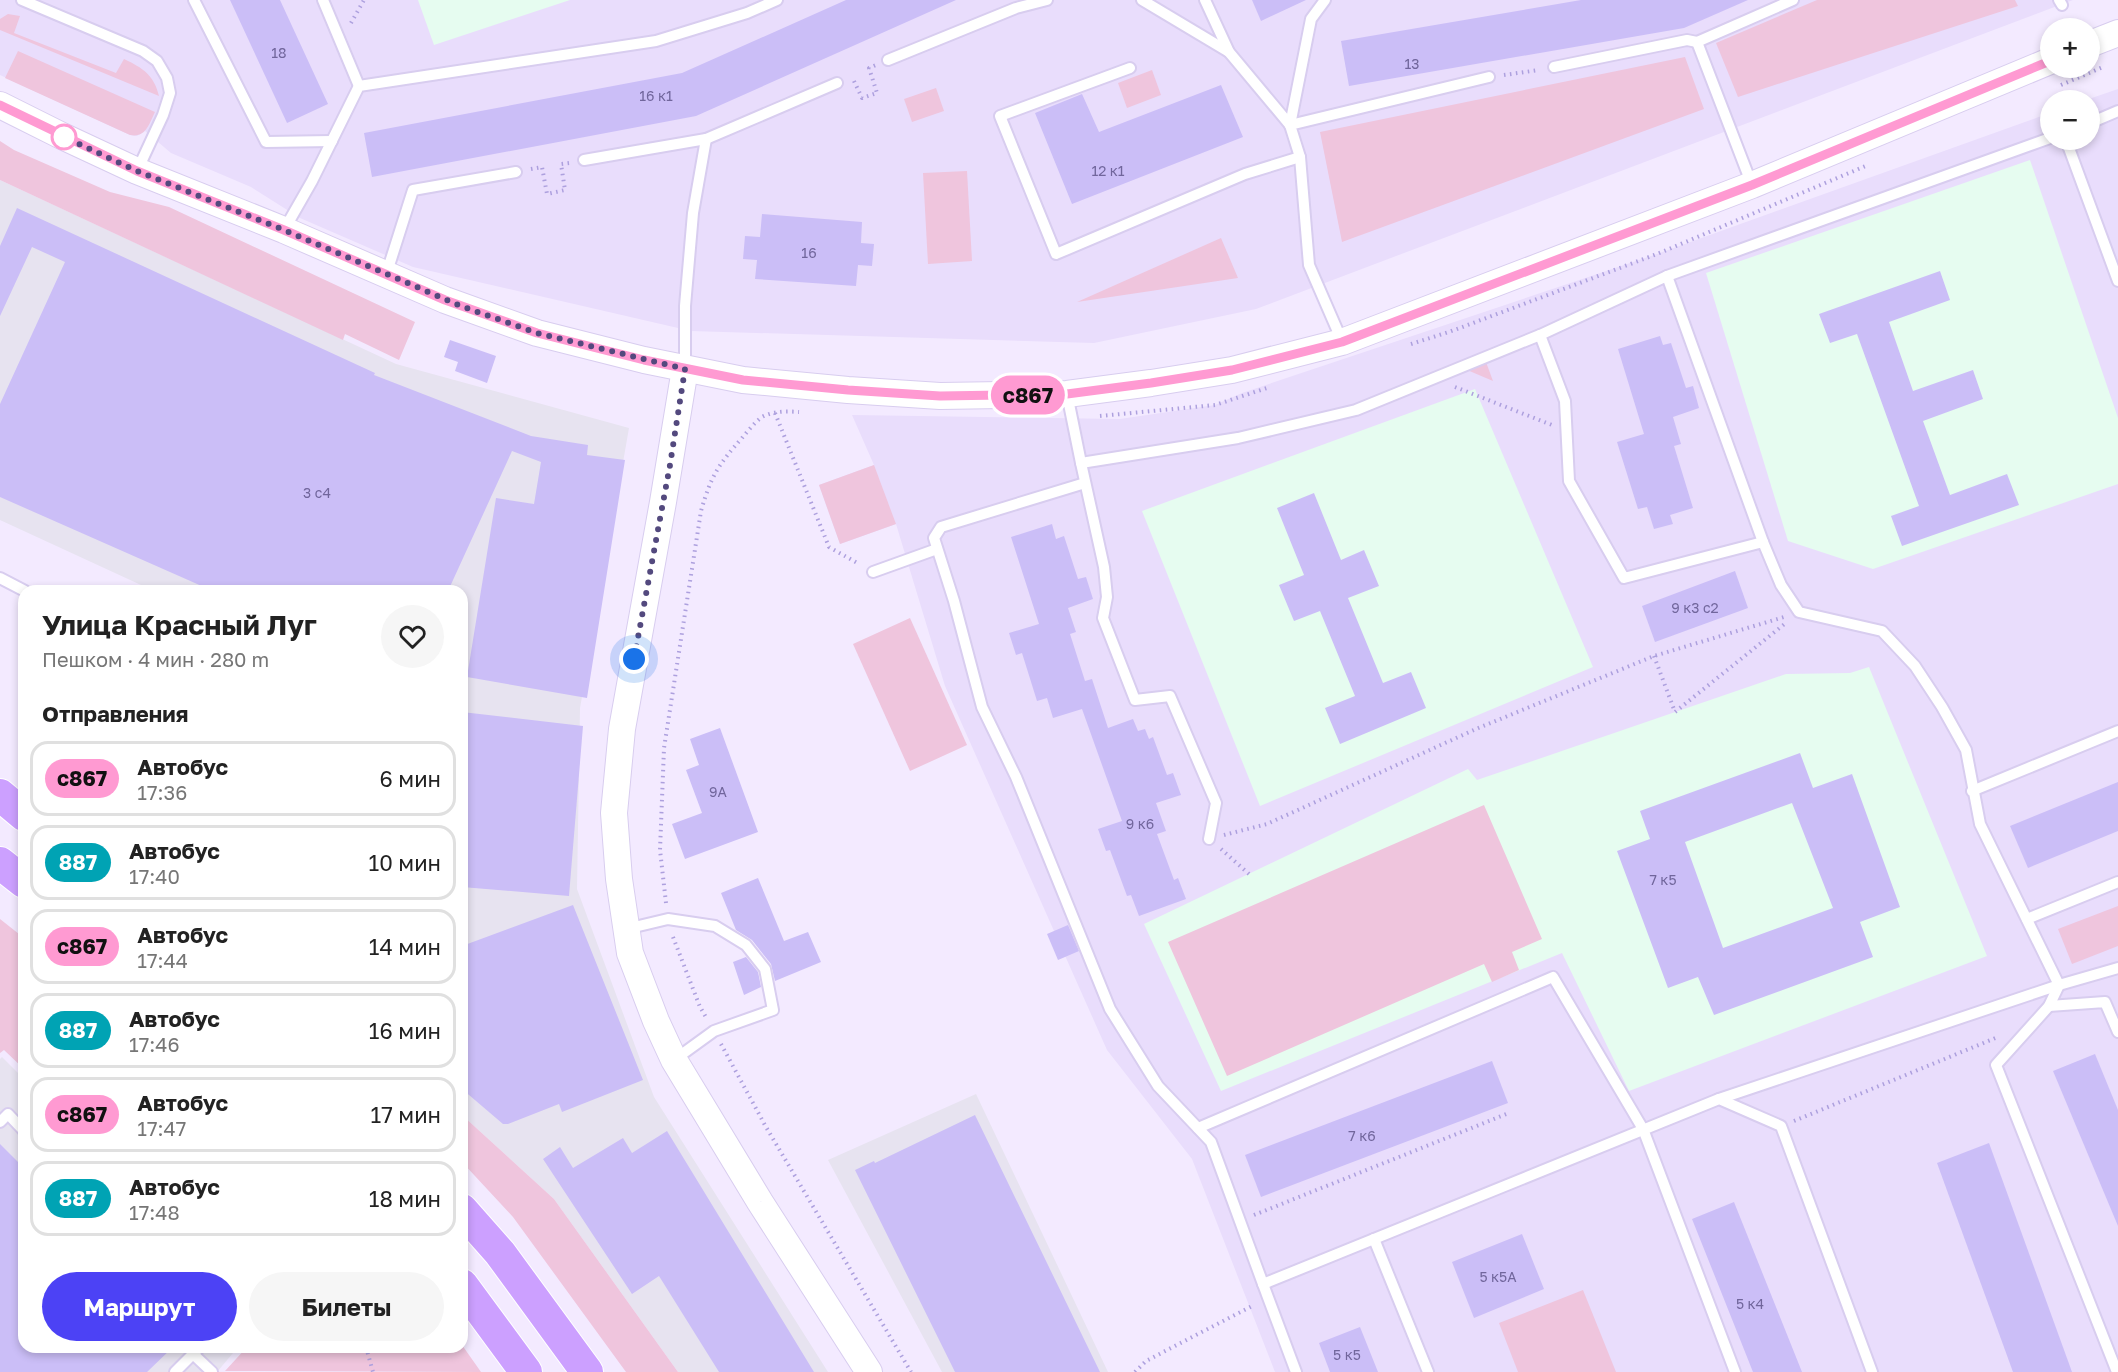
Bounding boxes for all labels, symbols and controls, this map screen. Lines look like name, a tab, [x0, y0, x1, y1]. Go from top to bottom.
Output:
map controls	[2040, 18, 2100, 150]
button: +	[2040, 18, 2100, 78]
house number: 18	[271, 44, 287, 61]
house number: 13	[1405, 55, 1419, 72]
house number: 16 к1	[639, 87, 673, 104]
button: −	[2040, 90, 2100, 150]
unlabelled marker	[51, 124, 77, 150]
house number: 12 к1	[1091, 162, 1125, 179]
house number: 16	[801, 244, 817, 261]
line badge: с867	[986, 376, 1070, 414]
text: с867	[1003, 382, 1053, 408]
house number: 3 с4	[303, 484, 331, 501]
house number: 9 к3 с2	[1671, 599, 1719, 616]
button: heart	[381, 605, 444, 668]
text: Улица Красный Луг	[42, 608, 317, 641]
your location	[619, 644, 649, 674]
text: Пешком · 4 мин · 280 m	[42, 647, 269, 671]
text: Отправления	[42, 700, 188, 727]
text: Автобус	[137, 753, 228, 780]
text: с867	[57, 765, 107, 791]
text: 6 мин	[380, 765, 441, 792]
text: 17:36	[137, 780, 187, 804]
house number: 9А	[709, 783, 728, 800]
house number: 9 к6	[1126, 815, 1154, 832]
text: Автобус	[129, 837, 220, 864]
text: 887	[59, 849, 97, 875]
text: 10 мин	[369, 849, 441, 876]
text: 17:40	[129, 864, 180, 888]
house number: 7 к5	[1649, 871, 1677, 888]
text: Автобус	[137, 921, 228, 948]
text: с867	[57, 933, 107, 959]
text: 14 мин	[369, 933, 441, 960]
text: 17:44	[137, 948, 188, 972]
text: Автобус	[129, 1005, 220, 1032]
text: 887	[59, 1017, 97, 1043]
text: 16 мин	[369, 1017, 441, 1044]
text: 17:46	[129, 1032, 180, 1056]
text: Автобус	[137, 1089, 228, 1116]
text: с867	[57, 1101, 107, 1127]
text: 17 мин	[370, 1101, 441, 1128]
text: 17:47	[137, 1116, 186, 1140]
house number: 7 к6	[1348, 1127, 1376, 1144]
text: Автобус	[129, 1173, 220, 1200]
text: 887	[59, 1185, 97, 1211]
text: 18 мин	[369, 1185, 441, 1212]
text: 17:48	[129, 1200, 180, 1224]
house number: 5 к5А	[1479, 1268, 1517, 1285]
button: Маршрут	[42, 1272, 237, 1341]
button: Билеты	[249, 1272, 444, 1341]
house number: 5 к4	[1736, 1295, 1764, 1312]
house number: 5 к5	[1333, 1346, 1361, 1363]

